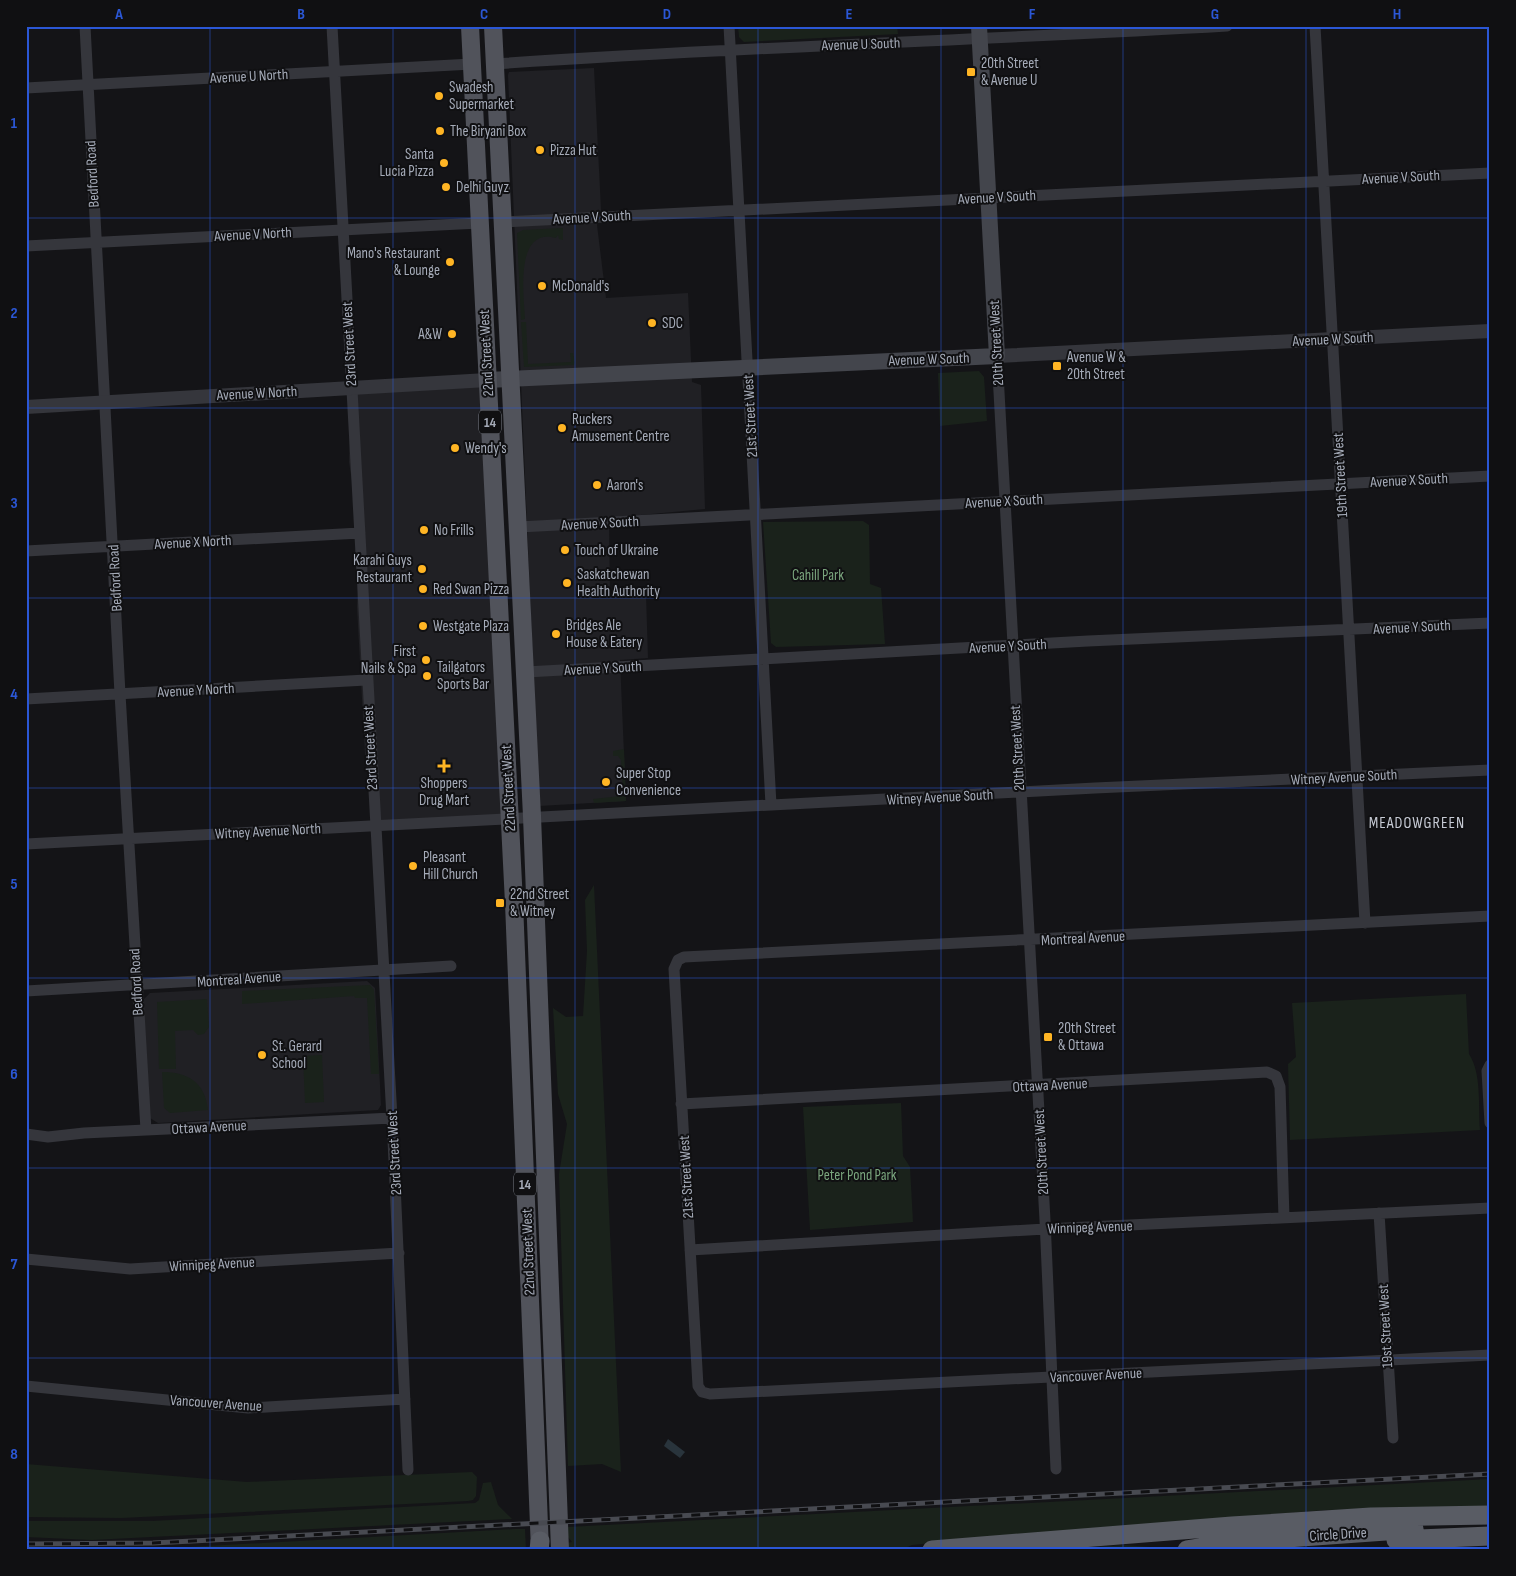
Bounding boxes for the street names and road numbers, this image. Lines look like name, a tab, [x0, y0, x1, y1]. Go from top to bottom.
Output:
street label: Avenue U South	[820, 34, 901, 55]
street label: Avenue U North	[208, 65, 289, 88]
street label: Bedford Road	[81, 140, 104, 208]
street label: Avenue V South	[1361, 166, 1441, 189]
street label: Avenue V South	[957, 186, 1037, 209]
street label: Avenue V South	[552, 206, 632, 229]
street label: Avenue V North	[213, 223, 292, 246]
street label: 20th Street West	[985, 299, 1008, 386]
street label: 23rd Street West	[338, 301, 361, 387]
street label: 22nd Street West	[475, 309, 498, 397]
street label: Avenue W South	[1291, 328, 1374, 351]
street label: Avenue W South	[887, 349, 970, 370]
street label: 21st Street West	[739, 373, 762, 458]
street label: Avenue W North	[215, 382, 298, 405]
road number: 14	[479, 411, 501, 434]
street label: 19th Street West	[1329, 432, 1352, 518]
street label: Avenue X South	[1369, 469, 1448, 492]
street label: Avenue X South	[964, 490, 1043, 513]
street label: Avenue X South	[560, 512, 639, 535]
street label: Avenue X North	[153, 531, 232, 554]
street label: Bedford Road	[104, 544, 127, 612]
street label: Avenue Y South	[1372, 616, 1451, 639]
street label: Avenue Y South	[968, 635, 1047, 658]
street label: Avenue Y South	[563, 657, 642, 680]
street label: Avenue Y North	[156, 679, 235, 702]
street label: 20th Street West	[1006, 704, 1029, 791]
street label: 23rd Street West	[359, 705, 382, 791]
street label: 22nd Street West	[497, 744, 520, 832]
street label: Witney Avenue South	[1290, 765, 1398, 790]
street label: Witney Avenue South	[886, 785, 994, 810]
street label: Witney Avenue North	[215, 819, 321, 844]
street label: Montreal Avenue	[1041, 927, 1125, 950]
street label: Bedford Road	[125, 948, 148, 1016]
street label: Montreal Avenue	[196, 967, 282, 992]
street label: Ottawa Avenue	[1012, 1074, 1088, 1097]
street label: 20th Street West	[1030, 1108, 1053, 1195]
street label: 23rd Street West	[383, 1110, 406, 1196]
street label: Ottawa Avenue	[171, 1116, 247, 1139]
street label: 21st Street West	[675, 1134, 698, 1219]
road number: 14	[514, 1172, 536, 1196]
street label: 22nd Street West	[517, 1208, 540, 1296]
street label: Winnipeg Avenue	[1047, 1217, 1133, 1238]
street label: Winnipeg Avenue	[169, 1253, 255, 1276]
street label: 19st Street West	[1374, 1283, 1397, 1368]
street label: Vancouver Avenue	[1050, 1364, 1142, 1387]
street label: Vancouver Avenue	[169, 1391, 263, 1416]
street label: Circle Drive	[1309, 1523, 1367, 1546]

